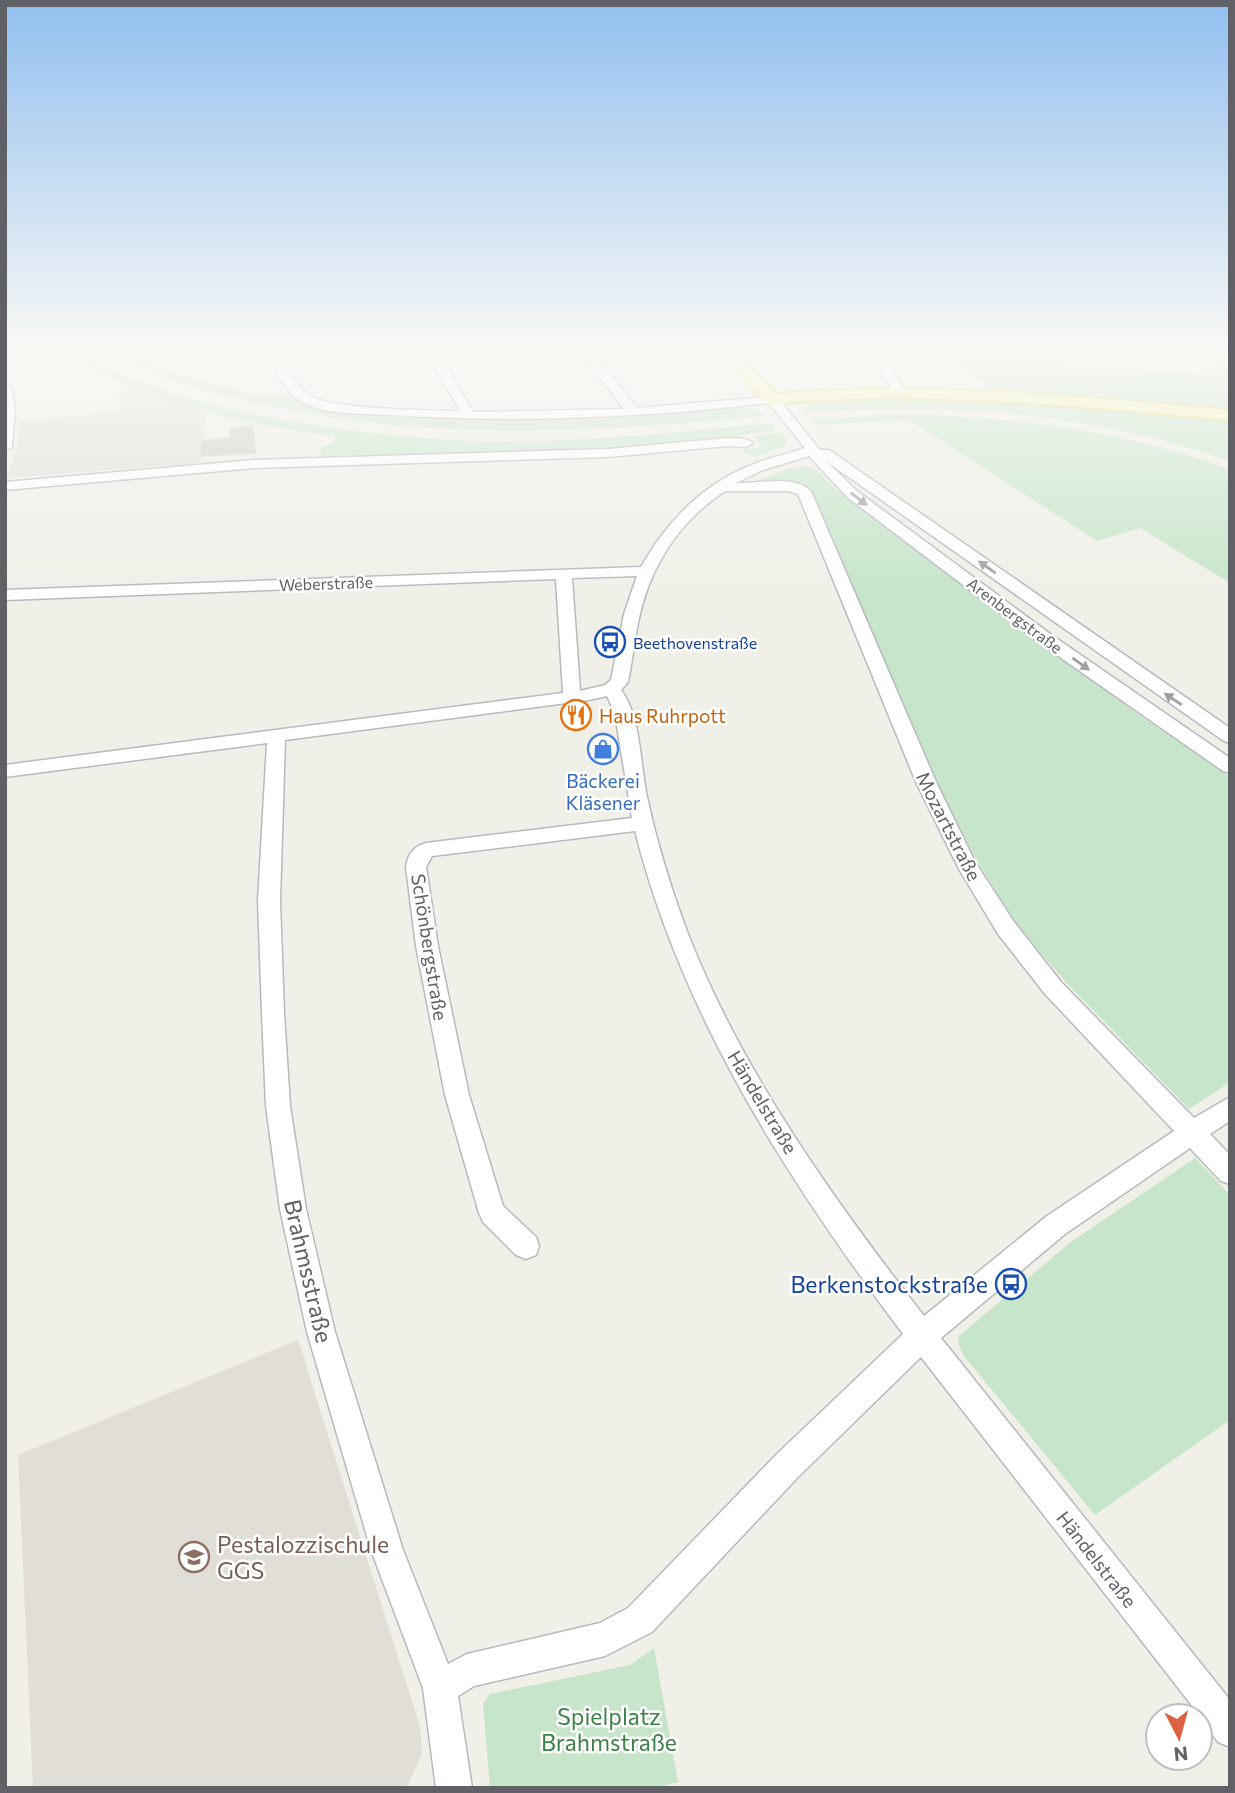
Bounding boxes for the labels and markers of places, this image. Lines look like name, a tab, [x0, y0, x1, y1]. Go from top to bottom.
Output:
bus stop icon: Beethovenstraße	[593, 625, 627, 659]
place label: Beethovenstraße	[633, 633, 757, 652]
restaurant icon: Haus Ruhrpott	[559, 698, 593, 732]
place label: Haus Ruhrpott	[599, 704, 726, 727]
shop icon: Bäckerei Kläsener	[586, 732, 620, 766]
place label: Bäckerei Kläsener	[566, 769, 641, 814]
bus stop icon: Berkenstockstraße	[994, 1267, 1028, 1301]
place label: Berkenstockstraße	[790, 1270, 988, 1298]
place label: Pestalozzischule GGS	[217, 1530, 389, 1584]
school or university icon: Pestalozzischule GGS	[177, 1540, 211, 1574]

